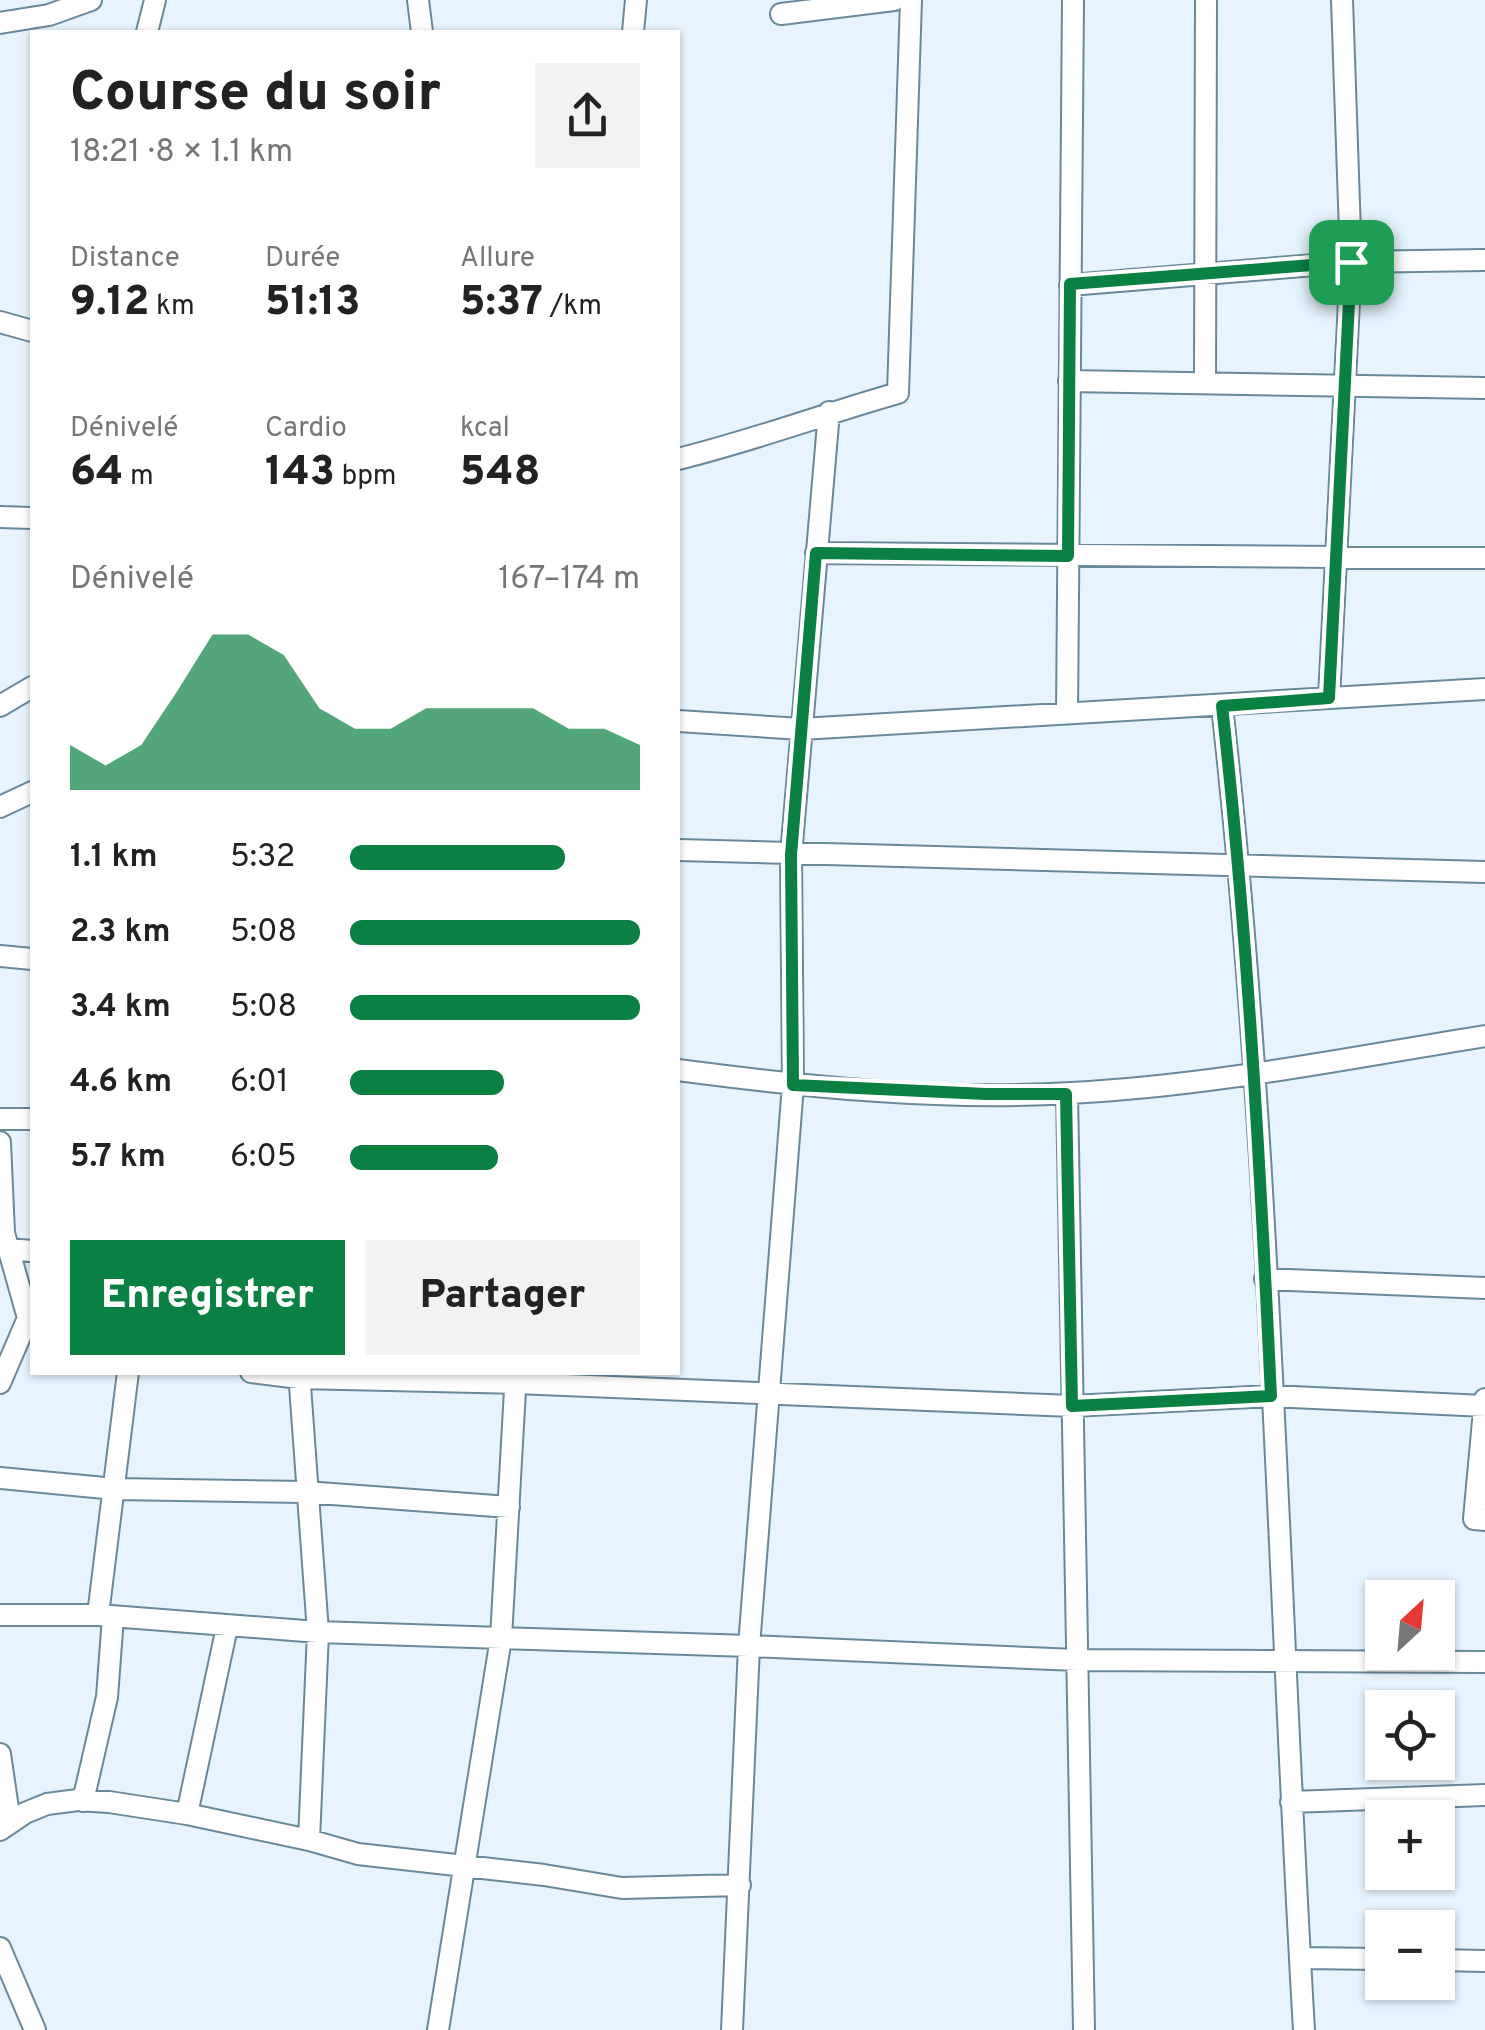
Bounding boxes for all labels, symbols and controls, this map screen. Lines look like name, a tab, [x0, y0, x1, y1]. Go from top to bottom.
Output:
text: Course du soir	[70, 60, 441, 130]
button: share	[535, 63, 640, 168]
text: 18:21 · 8 × 1.1 km	[70, 133, 293, 173]
pin	[1309, 220, 1394, 305]
icon: arrive	[1324, 235, 1379, 290]
text: Distance	[70, 241, 180, 277]
text: Durée	[265, 241, 340, 277]
text: Allure	[460, 241, 535, 277]
text: 9.12	[70, 277, 149, 330]
text: 51:13	[265, 277, 361, 330]
text: 5:37	[460, 277, 543, 330]
text: km	[149, 289, 195, 325]
text: /km	[543, 289, 602, 325]
text: Dénivelé	[70, 411, 178, 447]
text: Cardio	[265, 411, 347, 447]
text: kcal	[460, 411, 510, 447]
text: 64	[70, 447, 123, 500]
text: 143	[265, 447, 335, 500]
text: 548	[460, 447, 540, 500]
text: m	[123, 459, 154, 495]
text: bpm	[335, 459, 397, 495]
text: Dénivelé	[70, 560, 194, 600]
text: 167–174 m	[498, 560, 640, 600]
text: 1.1 km	[70, 838, 158, 878]
text: 5:32	[230, 838, 295, 878]
text: 2.3 km	[70, 913, 171, 953]
text: 5:08	[230, 913, 297, 953]
text: 3.4 km	[70, 988, 171, 1028]
text: 5:08	[230, 988, 297, 1028]
text: 4.6 km	[70, 1063, 172, 1103]
text: 6:01	[230, 1063, 289, 1103]
text: 5.7 km	[70, 1138, 166, 1178]
text: 6:05	[230, 1138, 297, 1178]
button: Enregistrer	[70, 1240, 345, 1355]
button: Partager	[365, 1240, 640, 1355]
north arrow	[1365, 1580, 1455, 1670]
map controls	[1365, 1580, 1455, 2000]
button: locate	[1365, 1690, 1455, 1780]
button: +	[1365, 1800, 1455, 1890]
button: −	[1365, 1910, 1455, 2000]

